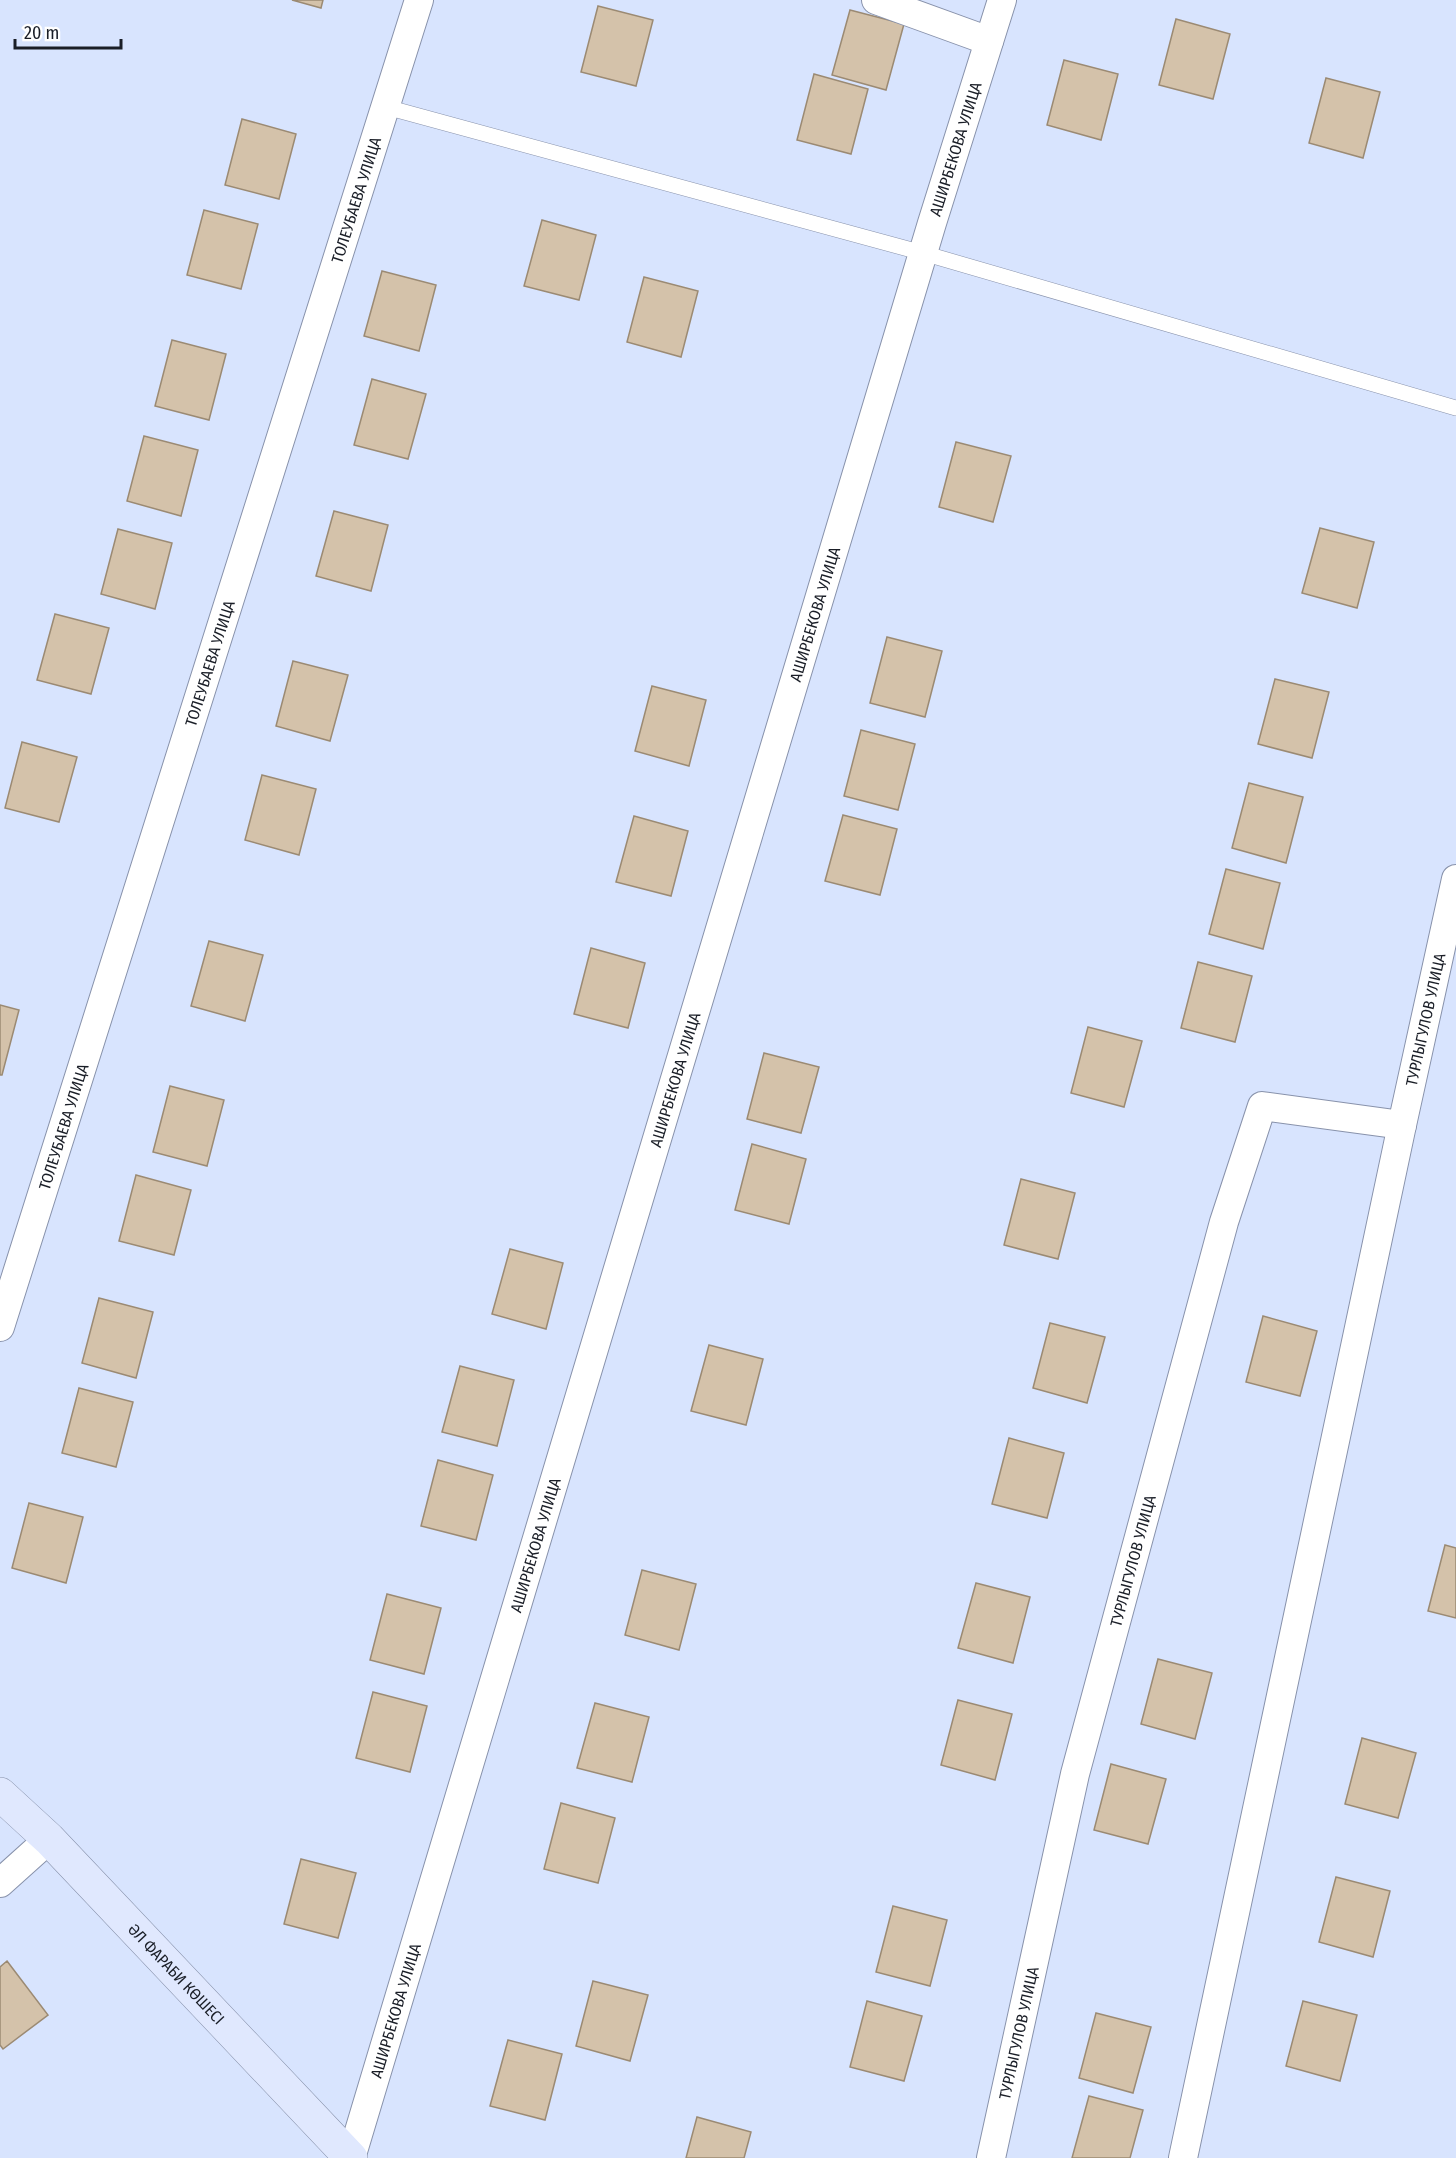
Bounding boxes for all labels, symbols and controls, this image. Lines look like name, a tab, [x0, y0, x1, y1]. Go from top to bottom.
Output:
scale bar	[15, 12, 122, 50]
text: 20 m	[24, 22, 59, 44]
street label: АШИРБЕКОВА УЛИЦА	[926, 79, 986, 218]
street label: ТОЛЕУБАЕВА УЛИЦА	[328, 134, 385, 265]
street label: АШИРБЕКОВА УЛИЦА	[786, 544, 844, 684]
street label: ТОЛЕУБАЕВА УЛИЦА	[181, 598, 239, 729]
street label: ТУРЛЫГУЛОВ УЛИЦА	[1402, 951, 1450, 1088]
street label: АШИРБЕКОВА УЛИЦА	[646, 1010, 705, 1149]
street label: ТОЛЕУБАЕВА УЛИЦА	[35, 1061, 93, 1192]
street label: АШИРБЕКОВА УЛИЦА	[506, 1475, 565, 1615]
street label: ТУРЛЫГУЛОВ УЛИЦА	[1106, 1492, 1160, 1629]
street label: ӘЛ ФАРАБИ КӨШЕСІ	[124, 1920, 228, 2028]
street label: АШИРБЕКОВА УЛИЦА	[367, 1941, 425, 2080]
street label: ТУРЛЫГУЛОВ УЛИЦА	[995, 1964, 1043, 2101]

